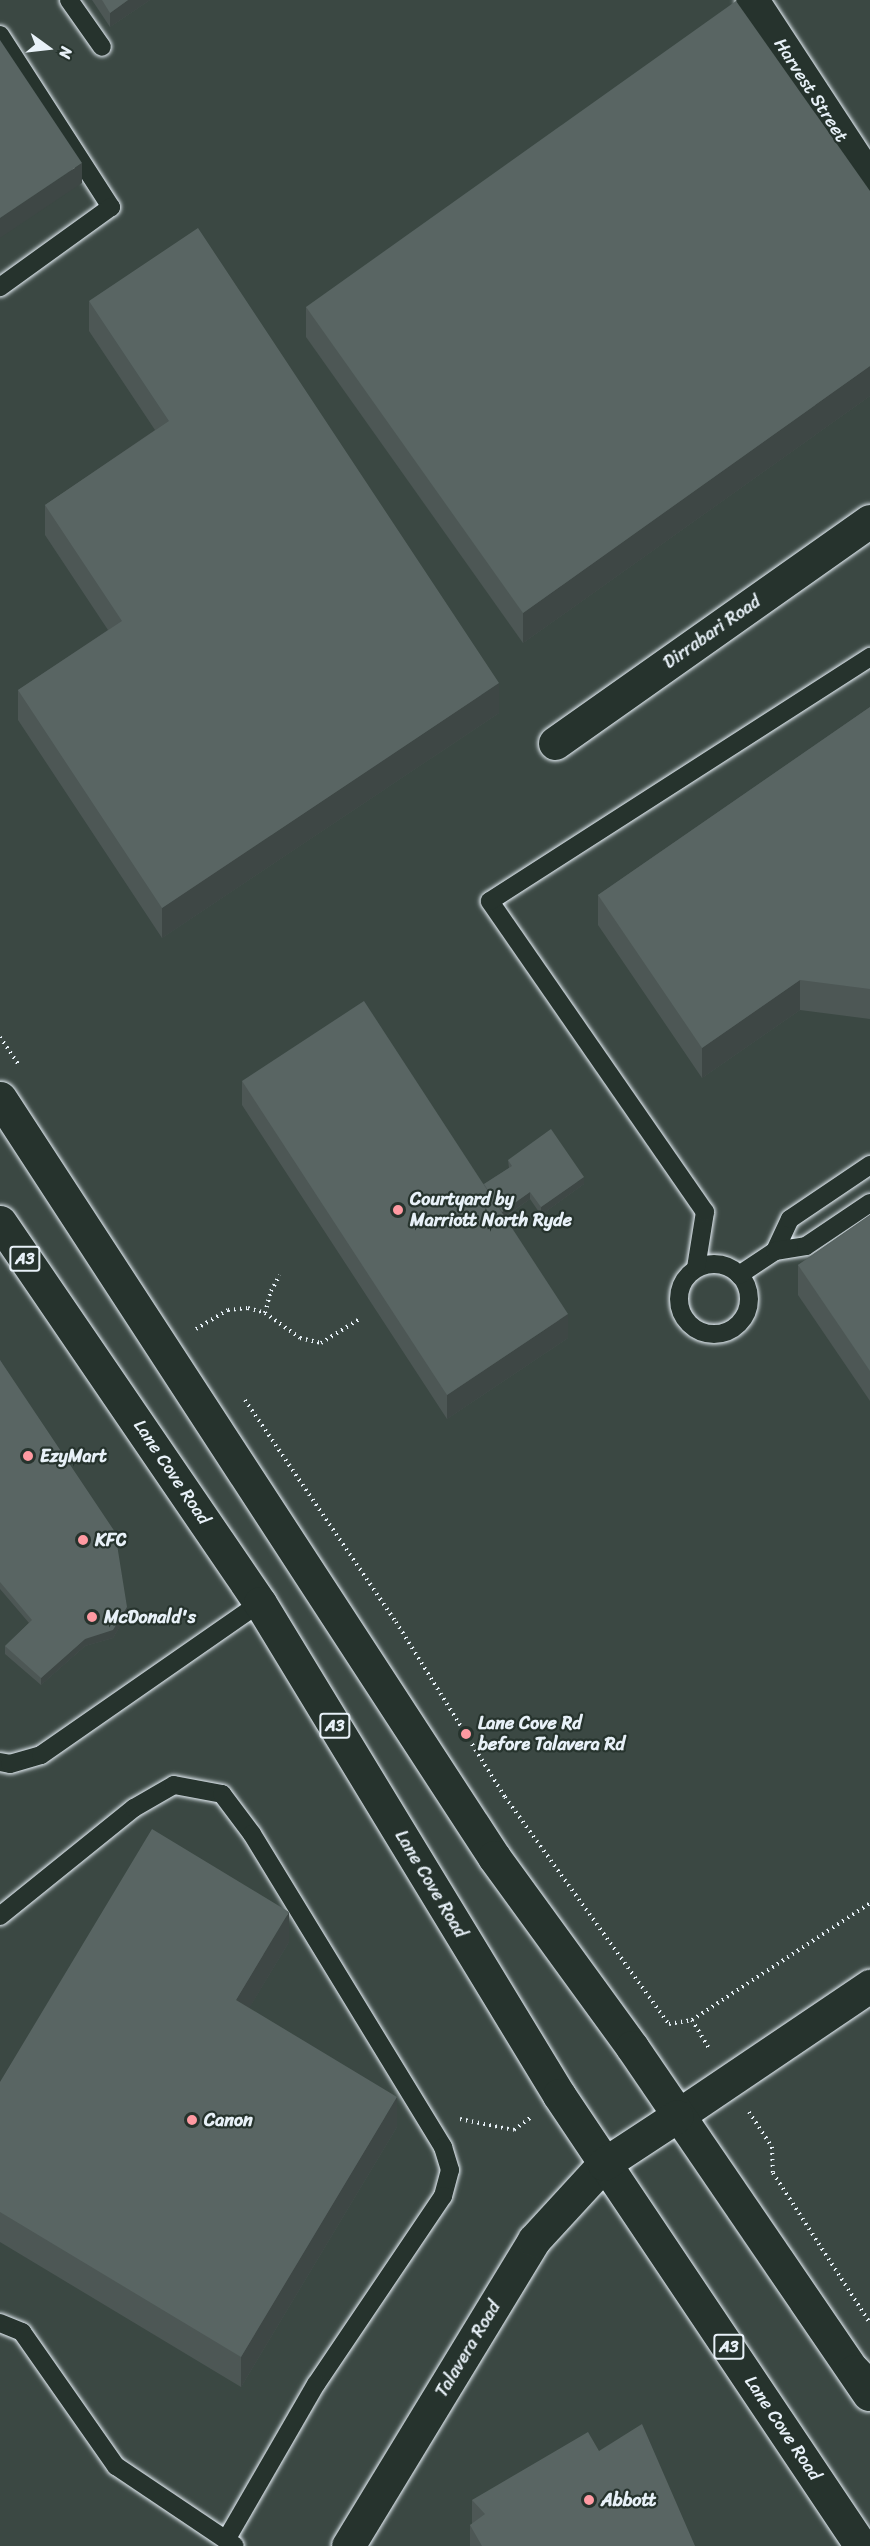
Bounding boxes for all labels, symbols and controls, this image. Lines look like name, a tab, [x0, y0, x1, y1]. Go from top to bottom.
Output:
north arrow	[18, 18, 78, 78]
street label: Harvest Street	[770, 34, 852, 146]
text: N	[50, 44, 81, 62]
street label: Dirrabari Road	[659, 591, 765, 673]
place label: Courtyard by Marriott North Ryde	[410, 1189, 572, 1232]
marker: Courtyard by Marriott North Ryde	[391, 1203, 405, 1217]
road number: A3	[9, 1246, 42, 1272]
street label: Lane Cove Road	[129, 1415, 215, 1529]
place label: EzyMart	[40, 1445, 107, 1467]
marker: EzyMart	[21, 1449, 35, 1463]
place label: KFC	[95, 1529, 127, 1551]
marker: KFC	[76, 1533, 90, 1547]
place label: McDonald's	[104, 1606, 196, 1628]
marker: McDonald's	[85, 1610, 99, 1624]
road number: A3	[318, 1713, 352, 1739]
place label: Lane Cove Rd before Talavera Rd	[478, 1713, 625, 1756]
marker: Lane Cove Rd before Talavera Rd	[459, 1727, 473, 1741]
street label: Lane Cove Road	[390, 1826, 472, 1942]
place label: Canon	[204, 2109, 253, 2131]
marker: Canon	[185, 2113, 199, 2127]
street label: Talavera Road	[431, 2297, 505, 2401]
road number: A3	[712, 2334, 746, 2360]
street label: Lane Cove Road	[740, 2371, 826, 2485]
place label: Abbott	[601, 2489, 656, 2511]
marker: Abbott	[582, 2493, 596, 2507]

